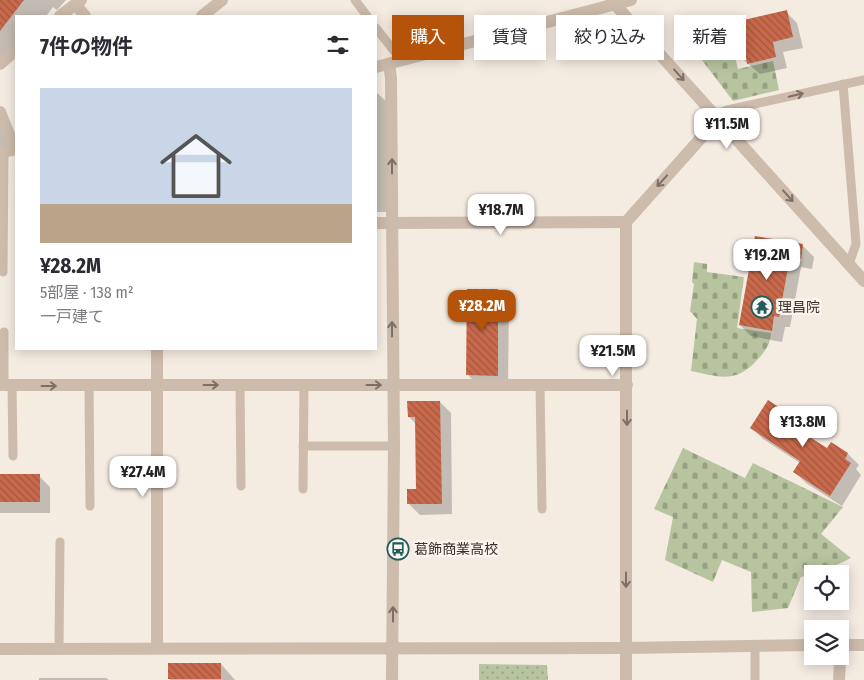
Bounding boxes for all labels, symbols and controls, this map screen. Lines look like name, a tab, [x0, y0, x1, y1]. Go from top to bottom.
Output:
chip: 購入	[392, 15, 464, 60]
chip: 賃貸	[474, 15, 546, 60]
chip: 絞り込み	[556, 15, 664, 60]
chip: 新着	[674, 15, 746, 60]
icon: filters	[324, 31, 352, 59]
text: 7件の物件	[40, 34, 133, 60]
one-way arrow	[673, 69, 685, 82]
one-way arrow	[787, 90, 803, 99]
pin: ¥11.5M	[686, 108, 768, 150]
text: ¥11.5M	[705, 114, 749, 133]
icon: home	[151, 121, 241, 211]
one-way arrow	[387, 159, 396, 175]
one-way arrow	[656, 175, 667, 188]
one-way arrow	[782, 190, 793, 203]
pin: ¥18.7M	[460, 194, 542, 236]
text: ¥18.7M	[478, 200, 524, 219]
pin: ¥19.2M	[726, 238, 808, 281]
text: ¥19.2M	[744, 245, 790, 264]
text: ¥28.2M	[40, 253, 101, 279]
text: 5部屋 · 138 m²	[40, 283, 134, 302]
pin: ¥28.2M	[441, 290, 523, 332]
temple icon: 理昌院	[750, 295, 774, 319]
text: ¥28.2M	[459, 296, 505, 315]
place label: 理昌院	[778, 299, 820, 316]
text: 一戸建て	[40, 307, 104, 326]
one-way arrow	[388, 321, 397, 337]
pin: ¥21.5M	[572, 334, 654, 377]
text: ¥21.5M	[590, 341, 636, 360]
one-way arrow	[202, 380, 219, 390]
one-way arrow	[365, 380, 381, 390]
one-way arrow	[40, 381, 56, 390]
pin: ¥13.8M	[762, 406, 844, 448]
one-way arrow	[622, 409, 632, 425]
text: ¥13.8M	[780, 412, 826, 431]
pin: ¥27.4M	[102, 456, 184, 498]
text: ¥27.4M	[120, 462, 166, 481]
bus stop icon: 葛飾商業高校	[386, 537, 410, 561]
place label: 葛飾商業高校	[414, 541, 498, 558]
map controls	[804, 565, 849, 665]
button: locate	[804, 565, 849, 610]
one-way arrow	[621, 572, 631, 588]
one-way arrow	[388, 606, 398, 622]
button: layers	[804, 620, 849, 665]

